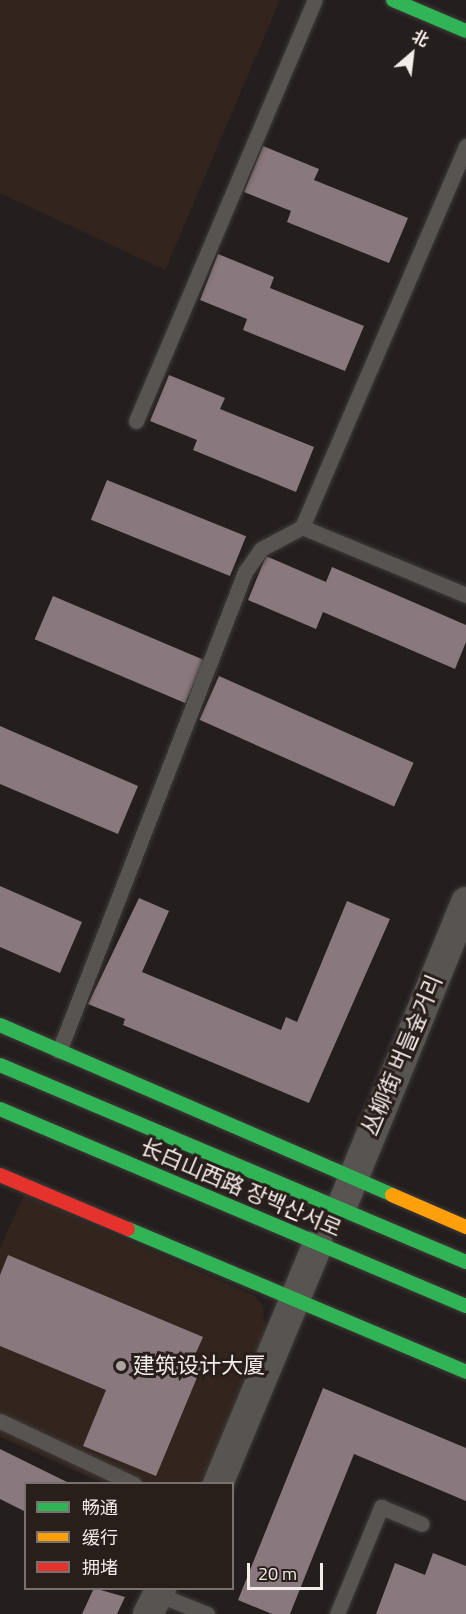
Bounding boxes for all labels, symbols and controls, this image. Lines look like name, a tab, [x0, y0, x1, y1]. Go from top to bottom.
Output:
north arrow	[382, 24, 442, 84]
text: 北	[408, 24, 433, 52]
street label: 丛柳街 버들숲거리	[356, 971, 448, 1139]
street label: 长白山西路 장백산서로	[136, 1134, 346, 1242]
place label: 建筑设计大厦	[133, 1353, 265, 1379]
marker: 建筑设计大厦	[114, 1359, 128, 1373]
legend	[24, 1482, 234, 1590]
text: 畅通	[82, 1494, 118, 1521]
text: 缓行	[82, 1524, 118, 1551]
scale bar	[250, 1551, 326, 1589]
text: 拥堵	[82, 1554, 118, 1581]
text: 20 m	[258, 1560, 297, 1587]

